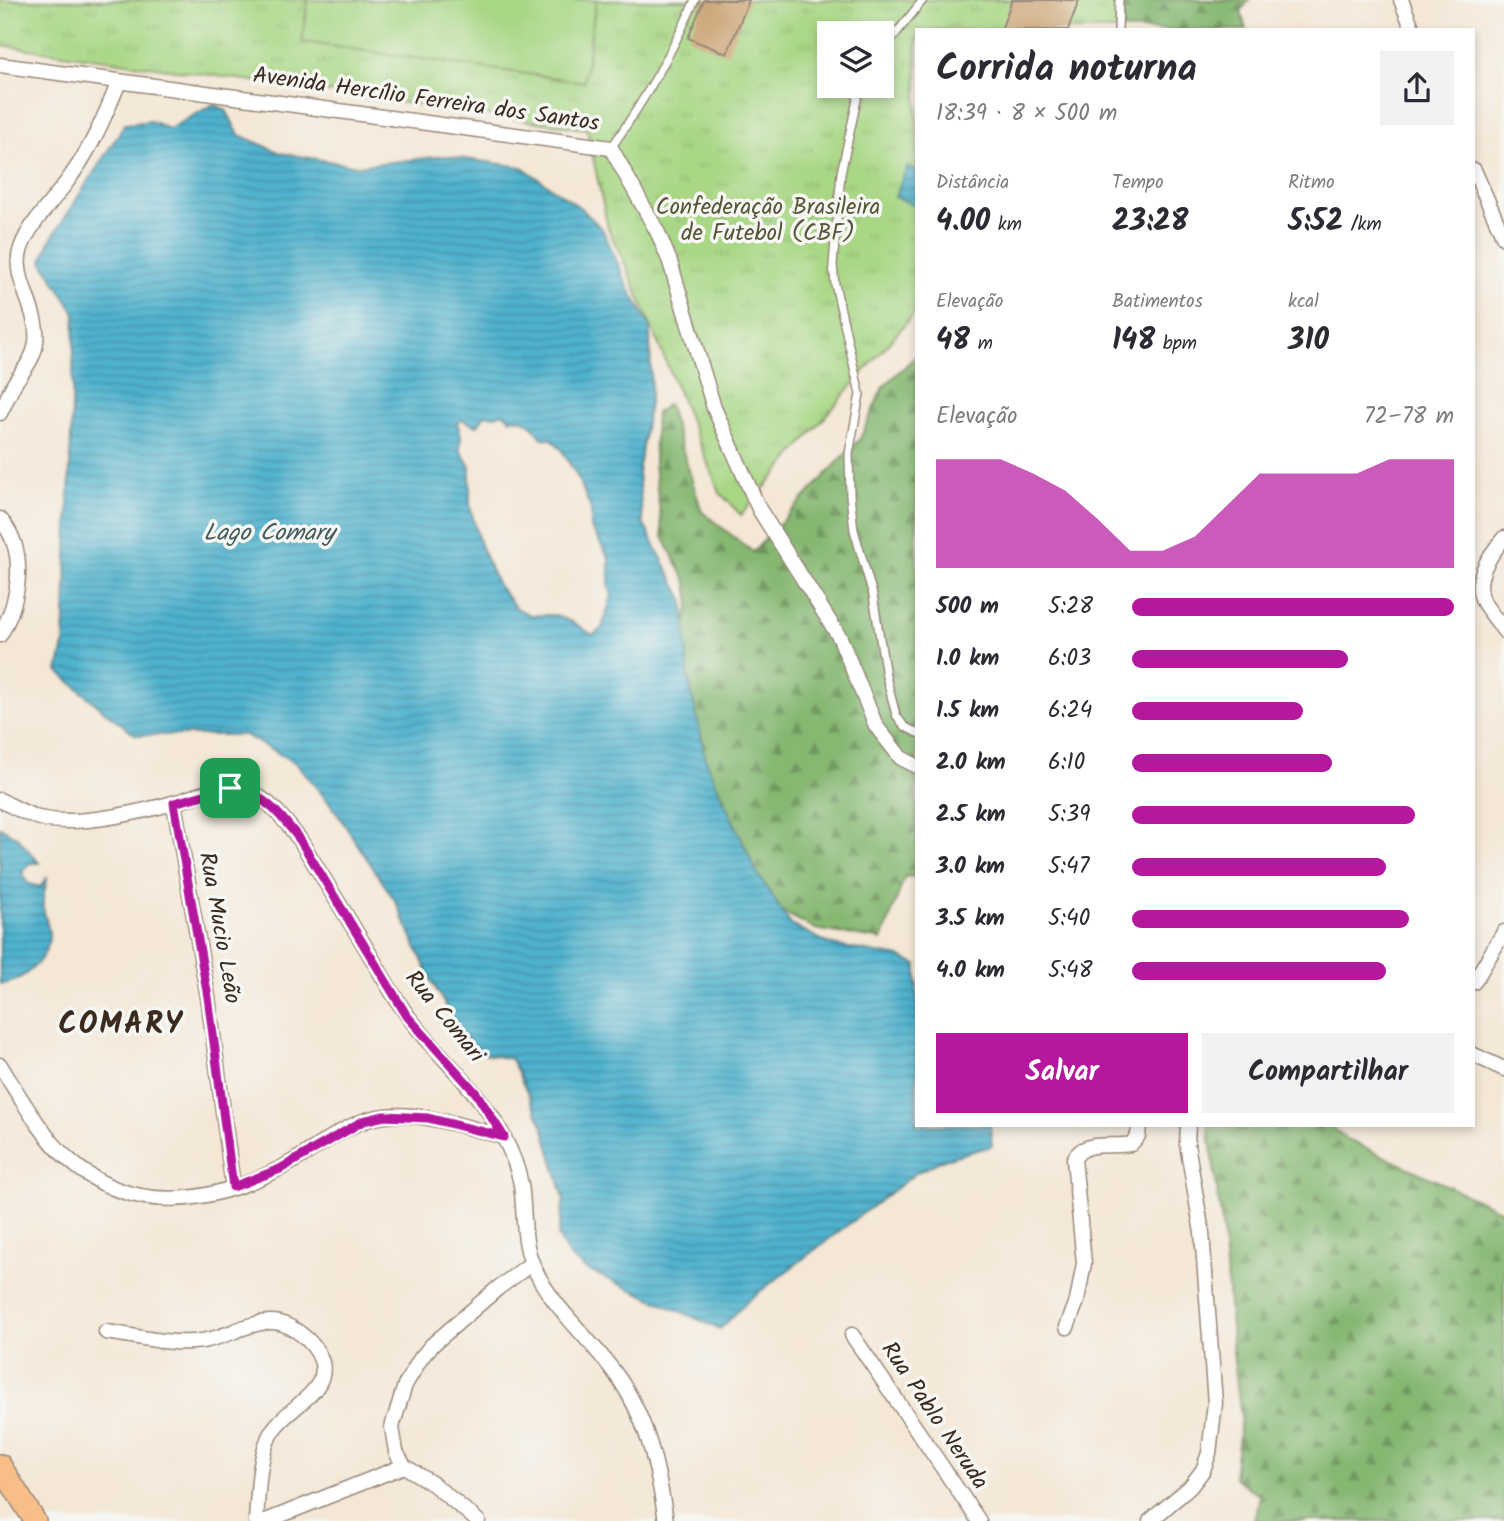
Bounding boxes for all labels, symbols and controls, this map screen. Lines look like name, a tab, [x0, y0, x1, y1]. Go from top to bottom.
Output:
map controls	[817, 21, 894, 98]
button: layers	[817, 21, 894, 98]
text: Corrida noturna	[936, 40, 1197, 100]
button: share	[1380, 51, 1454, 125]
street label: Avenida Hercílio Ferreira dos Santos	[250, 58, 602, 142]
text: 18:39 · 8 × 500 m	[936, 96, 1117, 132]
text: Distância	[936, 168, 1009, 198]
text: Tempo	[1112, 168, 1164, 198]
text: Ritmo	[1288, 168, 1335, 198]
park label: Confederação Brasileira de Futebol (CBF)	[656, 190, 880, 252]
text: 4.00	[936, 198, 990, 246]
text: 23:28	[1112, 198, 1188, 246]
text: 5:52	[1288, 198, 1343, 246]
text: km	[990, 210, 1022, 240]
text: /km	[1343, 210, 1382, 240]
text: Elevação	[936, 287, 1003, 317]
text: Batimentos	[1112, 287, 1203, 317]
text: kcal	[1288, 287, 1319, 317]
text: 48	[936, 317, 970, 365]
text: 148	[1112, 317, 1155, 365]
text: 310	[1288, 317, 1329, 365]
text: m	[970, 329, 993, 359]
text: bpm	[1155, 329, 1197, 359]
text: Elevação	[936, 399, 1018, 435]
text: 72–78 m	[1364, 399, 1454, 435]
water label: Lago Comary	[203, 514, 338, 553]
text: 500 m	[936, 589, 999, 625]
text: 5:28	[1048, 589, 1093, 625]
text: 1.0 km	[936, 641, 999, 677]
text: 6:03	[1048, 641, 1091, 677]
text: 1.5 km	[936, 693, 999, 729]
text: 6:24	[1048, 693, 1092, 729]
text: 2.0 km	[936, 745, 1006, 781]
text: 6:10	[1048, 745, 1085, 781]
pin	[200, 758, 260, 818]
icon: arrive	[211, 769, 249, 807]
text: 2.5 km	[936, 797, 1006, 833]
text: 5:39	[1048, 797, 1090, 833]
street label: Rua Mucio Leão	[188, 849, 250, 1007]
text: 3.0 km	[936, 849, 1005, 885]
text: 5:47	[1048, 849, 1089, 885]
text: 3.5 km	[936, 901, 1005, 937]
text: 5:40	[1048, 901, 1090, 937]
text: 4.0 km	[936, 953, 1005, 989]
text: 5:48	[1048, 953, 1093, 989]
street label: Rua Comari	[395, 963, 494, 1073]
district label: COMARY	[58, 1001, 184, 1049]
button: Salvar	[936, 1033, 1188, 1113]
button: Compartilhar	[1202, 1033, 1454, 1113]
street label: Rua Pablo Neruda	[871, 1335, 997, 1497]

